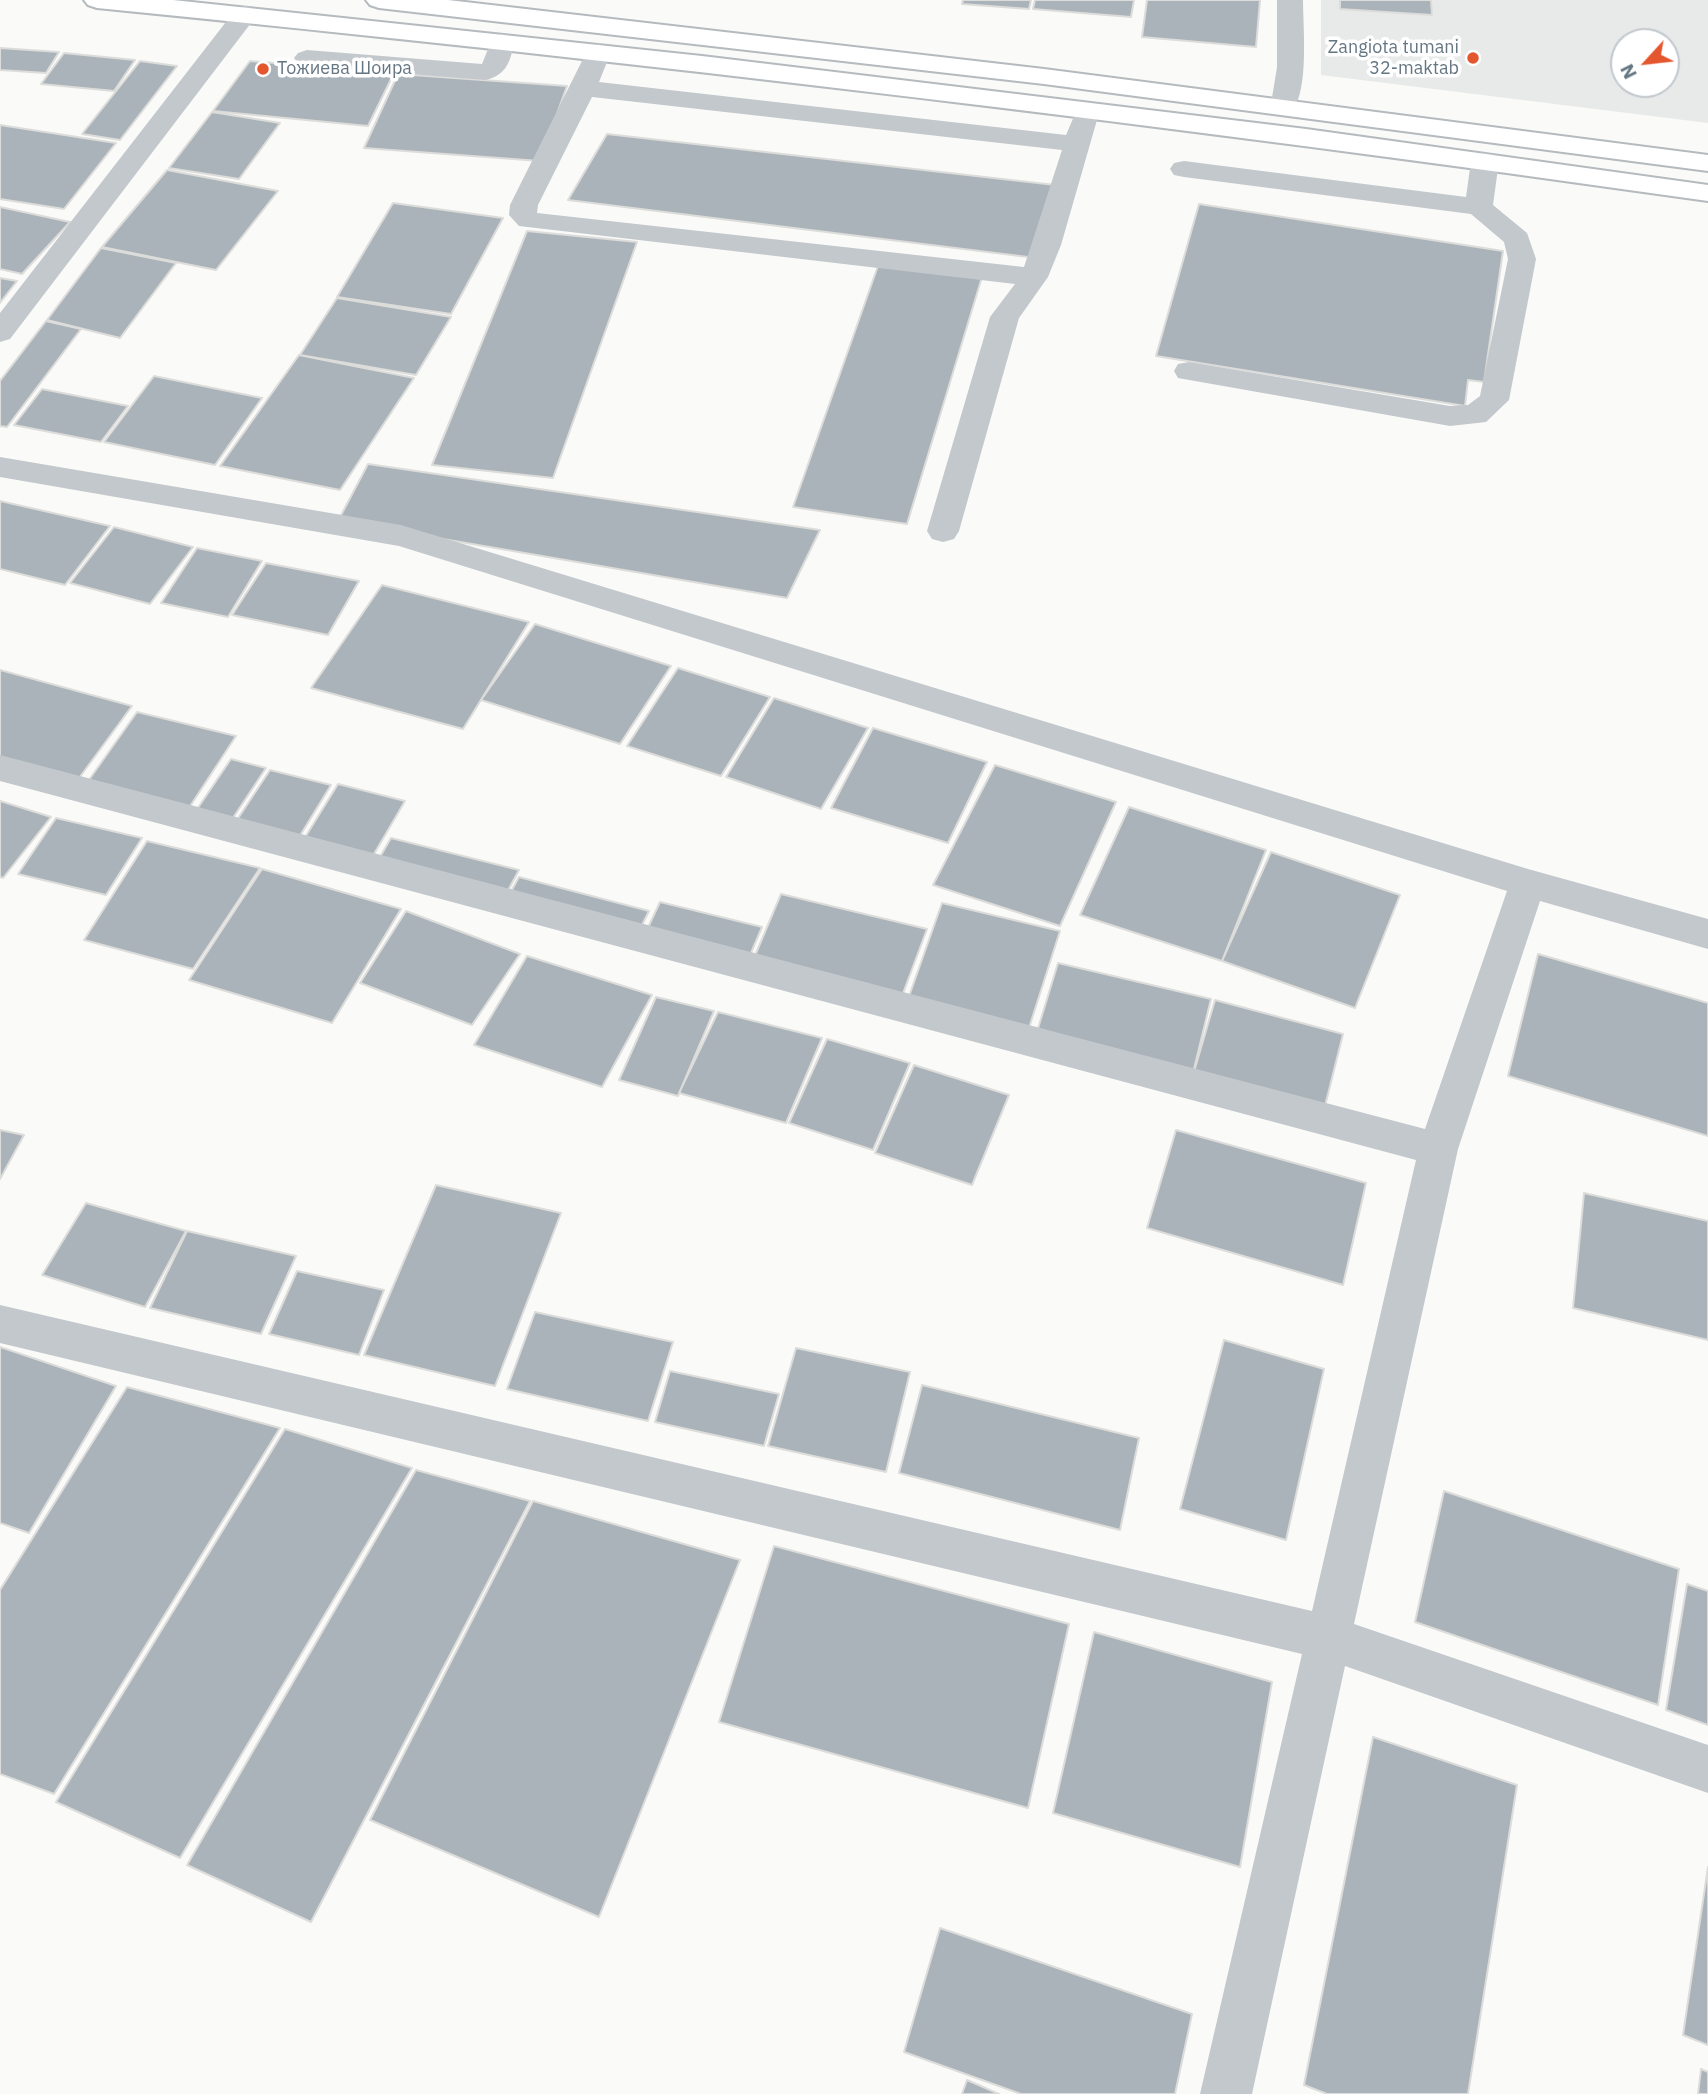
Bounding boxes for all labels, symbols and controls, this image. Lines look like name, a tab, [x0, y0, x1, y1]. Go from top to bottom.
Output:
north arrow	[1610, 28, 1680, 98]
place label: Zangiota tumani 32-maktab	[1328, 37, 1459, 80]
marker: Zangiota tumani 32-maktab	[1465, 50, 1481, 66]
place label: Тожиева Шоира	[277, 58, 412, 80]
text: N	[1614, 60, 1642, 83]
marker: Тожиева Шоира	[255, 61, 271, 77]

